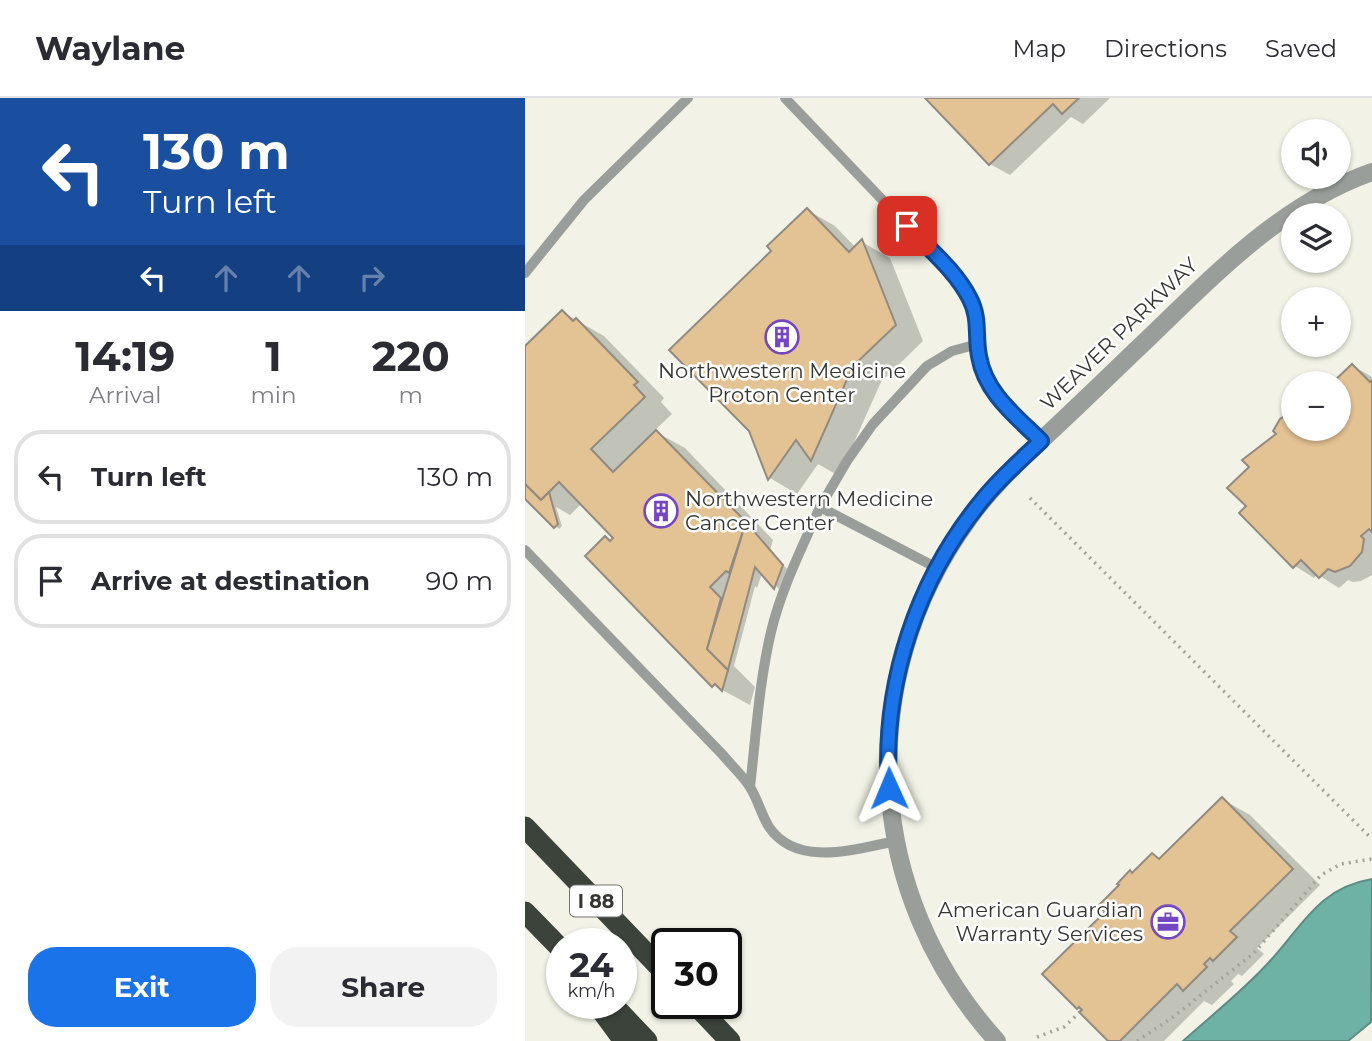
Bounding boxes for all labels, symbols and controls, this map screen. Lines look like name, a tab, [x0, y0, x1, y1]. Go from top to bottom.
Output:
text: Waylane	[35, 28, 185, 68]
text: Map	[1013, 34, 1066, 63]
text: Directions	[1104, 34, 1227, 63]
text: Saved	[1265, 34, 1337, 63]
map controls	[1281, 119, 1351, 441]
button: sound	[1281, 119, 1351, 189]
text: 130 m	[143, 122, 290, 181]
icon: left	[28, 126, 119, 217]
text: Turn left	[143, 182, 277, 221]
pin	[877, 196, 937, 256]
button: layers	[1281, 203, 1351, 273]
icon: arrive	[888, 207, 926, 245]
street label: WEAVER PARKWAY	[1035, 252, 1203, 415]
icon: left	[134, 259, 172, 297]
icon: ahead	[207, 259, 245, 297]
icon: ahead	[280, 259, 318, 297]
icon: right	[353, 259, 391, 297]
button: +	[1281, 287, 1351, 357]
building icon: Northwestern Medicine Proton Center	[763, 318, 801, 356]
text: 14:19	[75, 330, 175, 382]
text: 1	[265, 330, 282, 382]
text: 220	[372, 330, 450, 382]
place label: Northwestern Medicine Proton Center	[658, 358, 906, 407]
button: −	[1281, 371, 1351, 441]
text: Arrival	[89, 381, 161, 409]
text: min	[250, 381, 297, 409]
text: m	[399, 381, 423, 409]
icon: left	[32, 458, 70, 496]
text: Turn left	[91, 461, 207, 493]
text: 130 m	[417, 461, 493, 493]
place label: Northwestern Medicine Cancer Center	[685, 486, 933, 535]
building icon: Northwestern Medicine Cancer Center	[642, 492, 680, 530]
icon: arrive	[32, 562, 70, 600]
text: Arrive at destination	[91, 565, 370, 597]
text: 90 m	[426, 565, 493, 597]
position arrow	[852, 751, 926, 825]
road number: I 88	[570, 886, 622, 916]
place label: American Guardian Warranty Services	[938, 897, 1143, 946]
office icon: American Guardian Warranty Services	[1149, 903, 1187, 941]
speed limit sign: 30	[651, 928, 742, 1019]
text: 24	[569, 943, 614, 986]
button: Exit	[28, 947, 256, 1027]
button: Share	[270, 947, 497, 1027]
text: km/h	[567, 980, 616, 1002]

